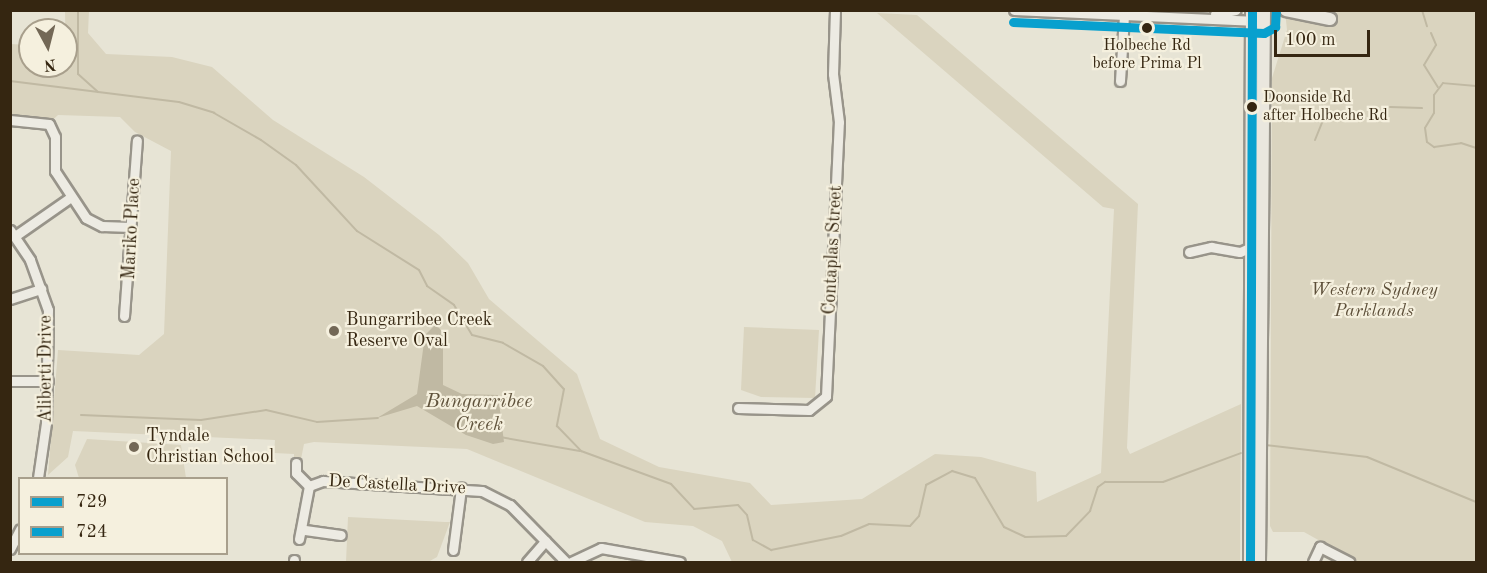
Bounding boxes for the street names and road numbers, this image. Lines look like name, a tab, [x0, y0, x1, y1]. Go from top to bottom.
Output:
street label: Mariko Place	[119, 178, 145, 280]
street label: Contaplas Street	[819, 185, 847, 315]
street label: Aliberti Drive	[35, 315, 57, 423]
street label: De Castella Drive	[328, 471, 466, 499]

